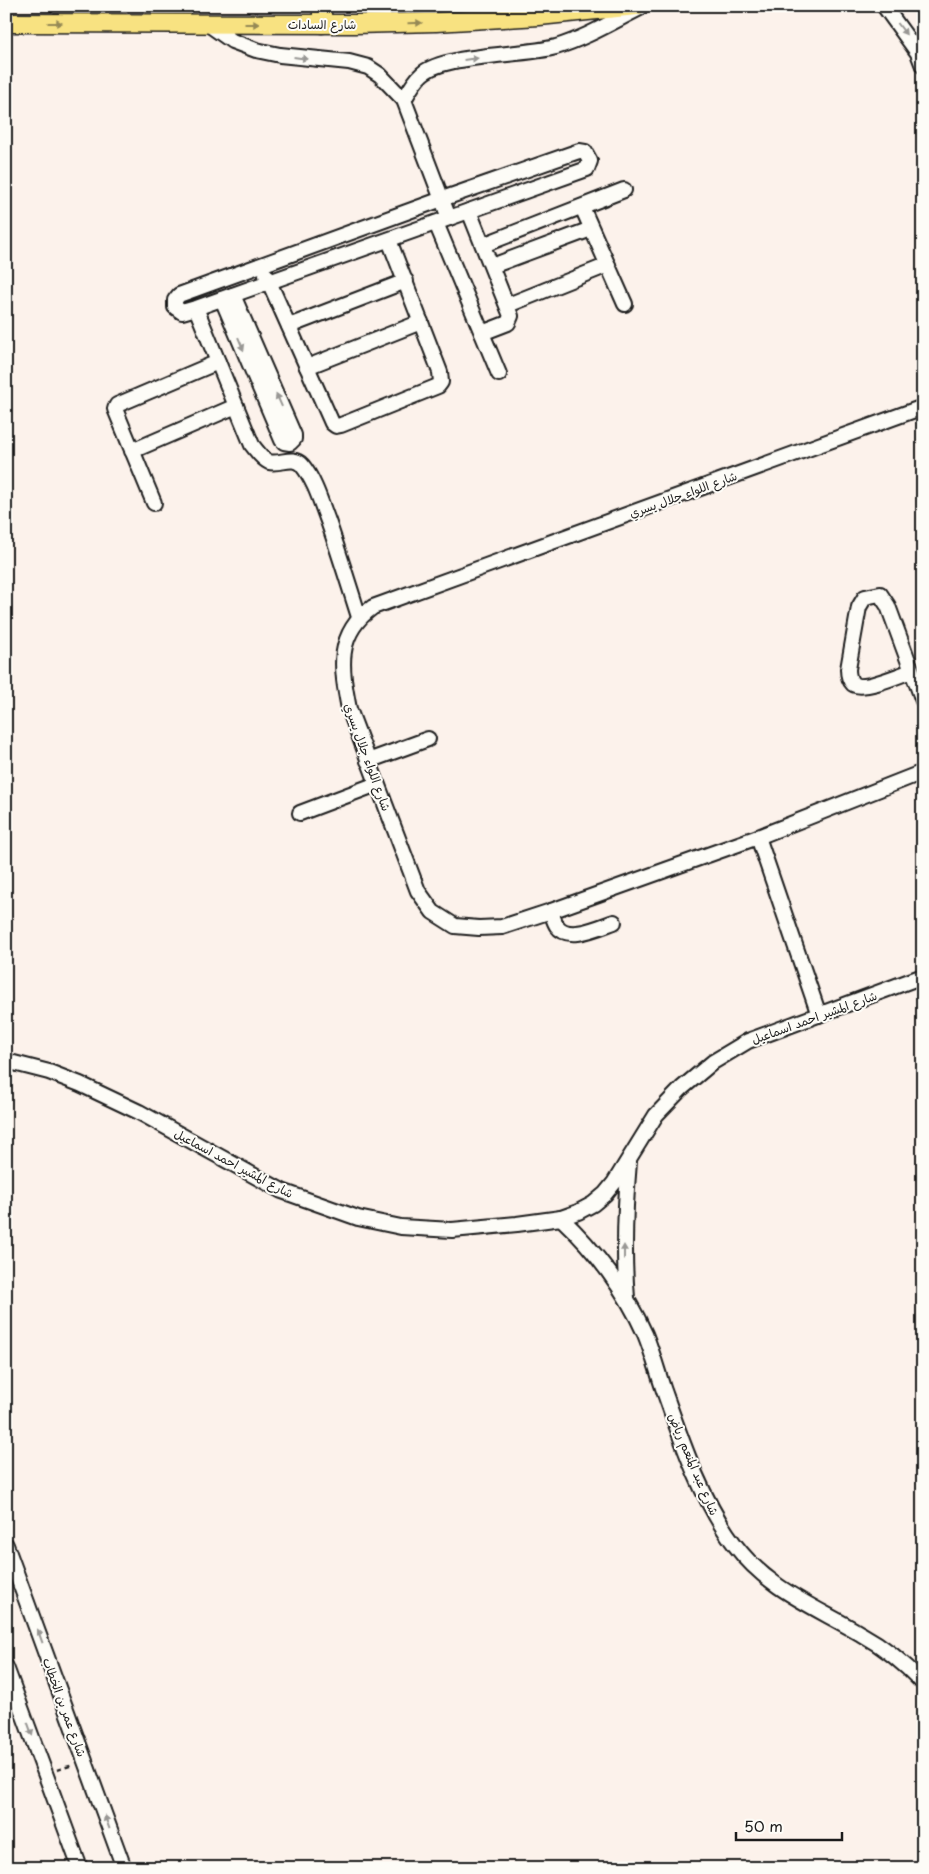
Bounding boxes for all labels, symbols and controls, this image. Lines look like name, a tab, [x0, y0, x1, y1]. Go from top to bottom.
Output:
street label: شارع السادات	[288, 15, 356, 34]
one-way arrow	[47, 19, 63, 27]
one-way arrow	[407, 19, 423, 27]
one-way arrow	[245, 20, 261, 28]
one-way arrow	[896, 22, 907, 35]
one-way arrow	[293, 54, 309, 62]
one-way arrow	[464, 55, 480, 63]
one-way arrow	[237, 337, 245, 351]
one-way arrow	[275, 393, 283, 407]
street label: شارع اللواء جلال يسري	[627, 466, 740, 523]
street label: شارع اللواء جلال يسري	[339, 701, 396, 814]
street label: شارع المشير احمد اسماعيل	[749, 986, 880, 1049]
street label: شارع المشير احمد اسماعيل	[171, 1124, 297, 1203]
one-way arrow	[620, 1244, 628, 1260]
street label: شارع عبد المنعم رياض	[663, 1410, 724, 1518]
one-way arrow	[36, 1629, 43, 1644]
street label: شارع عمر بن الخطاب	[38, 1655, 91, 1759]
one-way arrow	[26, 1722, 34, 1737]
scale bar	[736, 1809, 843, 1841]
one-way arrow	[103, 1814, 111, 1829]
text: 50 m	[744, 1814, 783, 1837]

